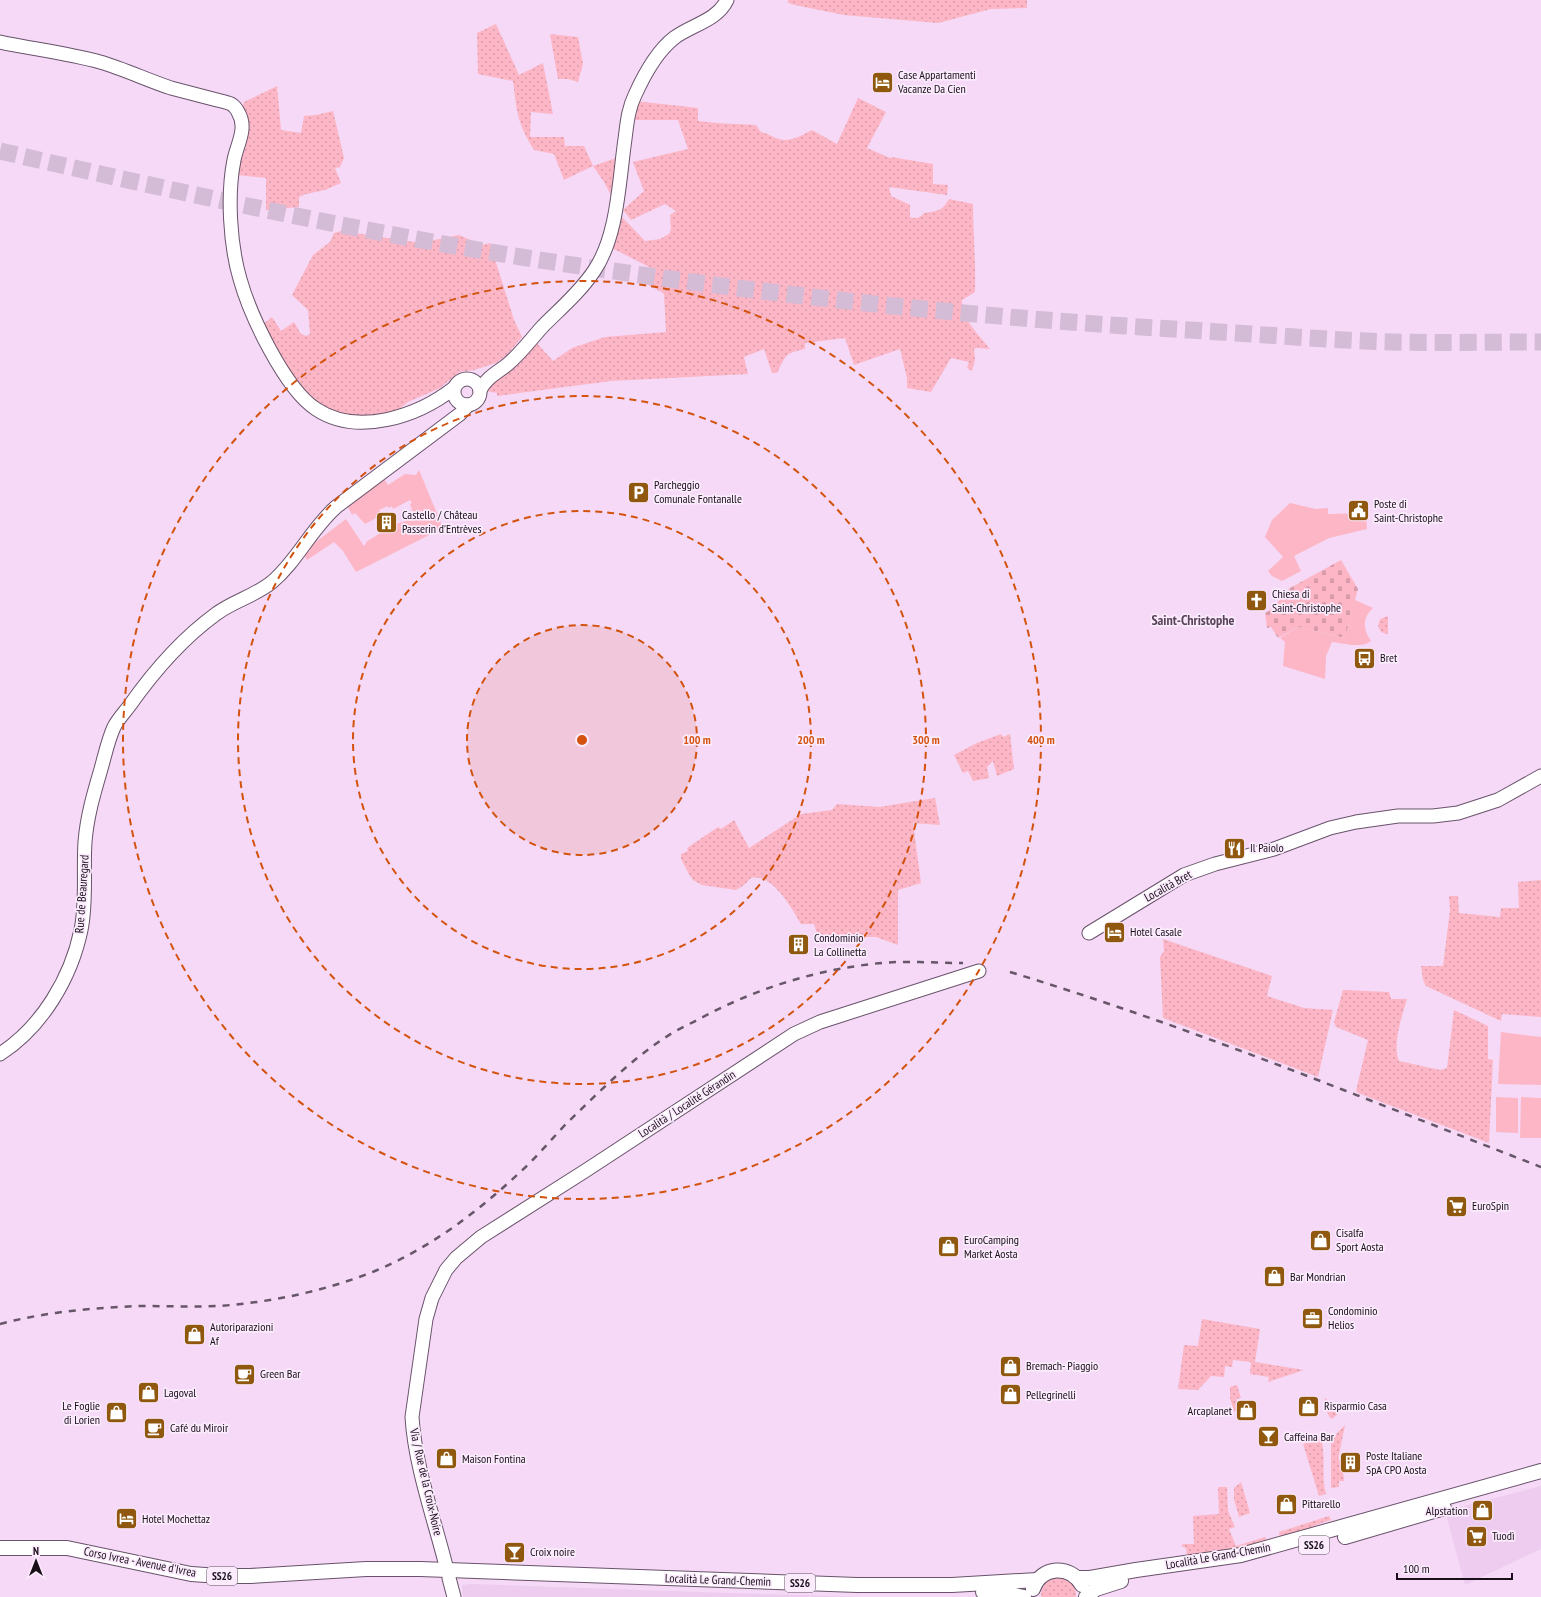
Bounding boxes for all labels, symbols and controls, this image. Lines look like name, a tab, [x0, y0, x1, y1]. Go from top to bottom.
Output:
place label: Case Appartamenti Vacanze Da Cien	[897, 67, 976, 96]
hotel icon: Case Appartamenti Vacanze Da Cien	[869, 69, 895, 95]
place label: Parcheggio Comunale Fontanalle	[654, 477, 742, 506]
parking icon: Parcheggio Comunale Fontanalle	[625, 479, 651, 505]
place label: Poste di Saint-Christophe	[1374, 496, 1443, 525]
public building icon: Poste di Saint-Christophe	[1346, 498, 1372, 524]
place label: Castello / Château Passerin d'Entrèves	[402, 507, 481, 536]
building icon: Castello / Château Passerin d'Entrèves	[373, 509, 399, 535]
place label: Chiesa di Saint-Christophe	[1272, 586, 1341, 615]
church icon: Chiesa di Saint-Christophe	[1244, 588, 1270, 614]
district label: Saint-Christophe	[1151, 611, 1235, 629]
bus stop icon: Bret	[1351, 645, 1377, 671]
place label: Bret	[1380, 650, 1398, 665]
text: 100 m	[683, 732, 711, 747]
text: 200 m	[797, 732, 825, 747]
text: 300 m	[912, 732, 940, 747]
text: 400 m	[1027, 732, 1055, 747]
centre of rings	[575, 733, 589, 747]
restaurant icon: Il Paiolo	[1221, 835, 1247, 861]
place label: Il Paiolo	[1250, 840, 1284, 855]
street label: Rue de Beauregard	[71, 854, 92, 934]
street label: Località Bret	[1141, 866, 1195, 905]
hotel icon: Hotel Casale	[1101, 919, 1127, 945]
place label: Hotel Casale	[1130, 924, 1182, 939]
place label: Condominio La Collinetta	[814, 930, 867, 959]
building icon: Condominio La Collinetta	[786, 932, 812, 958]
street label: Località / Localité Gérandin	[635, 1067, 738, 1141]
supermarket icon: EuroSpin	[1444, 1193, 1470, 1219]
place label: EuroSpin	[1472, 1198, 1509, 1213]
place label: Cisalfa Sport Aosta	[1336, 1225, 1384, 1254]
shop icon: Cisalfa Sport Aosta	[1308, 1227, 1334, 1253]
place label: EuroCamping Market Aosta	[964, 1232, 1019, 1261]
shop icon: EuroCamping Market Aosta	[936, 1234, 962, 1260]
shop icon: Bar Mondrian	[1261, 1264, 1287, 1290]
place label: Bar Mondrian	[1290, 1269, 1346, 1284]
place label: Condominio Helios	[1328, 1303, 1377, 1332]
office icon: Condominio Helios	[1300, 1305, 1326, 1331]
place label: Autoriparazioni Af	[210, 1319, 273, 1348]
shop icon: Autoriparazioni Af	[181, 1321, 207, 1347]
shop icon: Bremach- Piaggio	[998, 1353, 1024, 1379]
place label: Bremach- Piaggio	[1026, 1358, 1098, 1373]
cafe icon: Green Bar	[232, 1361, 258, 1387]
place label: Green Bar	[260, 1366, 301, 1381]
shop icon: Lagoval	[135, 1380, 161, 1406]
shop icon: Pellegrinelli	[997, 1382, 1023, 1408]
place label: Lagoval	[164, 1385, 196, 1400]
place label: Pellegrinelli	[1026, 1387, 1076, 1402]
shop icon: Risparmio Casa	[1295, 1393, 1321, 1419]
place label: Le Foglie di Lorien	[62, 1398, 100, 1427]
shop icon: Arcaplanet	[1234, 1398, 1260, 1424]
place label: Risparmio Casa	[1324, 1398, 1387, 1413]
shop icon: Le Foglie di Lorien	[103, 1400, 129, 1426]
place label: Arcaplanet	[1188, 1403, 1233, 1418]
cafe icon: Café du Miroir	[141, 1415, 167, 1441]
place label: Café du Miroir	[170, 1420, 229, 1435]
bar icon: Caffeina Bar	[1256, 1424, 1282, 1450]
street label: Via / Rue de la Croix-Noire	[407, 1426, 446, 1537]
place label: Caffeina Bar	[1284, 1429, 1335, 1444]
shop icon: Maison Fontina	[434, 1446, 460, 1472]
place label: Poste Italiane SpA CPO Aosta	[1366, 1448, 1427, 1477]
building icon: Poste Italiane SpA CPO Aosta	[1337, 1450, 1363, 1476]
place label: Maison Fontina	[462, 1451, 526, 1466]
shop icon: Pittarello	[1274, 1491, 1300, 1517]
place label: Pittarello	[1302, 1496, 1340, 1511]
shop icon: Alpstation	[1470, 1498, 1496, 1524]
place label: Alpstation	[1426, 1503, 1468, 1518]
hotel icon: Hotel Mochettaz	[113, 1506, 139, 1532]
place label: Hotel Mochettaz	[142, 1511, 210, 1526]
supermarket icon: Tuodì	[1464, 1523, 1490, 1549]
place label: Tuodì	[1492, 1528, 1515, 1543]
road number: SS26	[1299, 1536, 1329, 1554]
bar icon: Croix noire	[502, 1539, 528, 1565]
street label: Località Le Grand-Chemin	[1164, 1539, 1271, 1572]
north arrow	[16, 1541, 56, 1581]
street label: Corso Ivrea - Avenue d'Ivrea	[83, 1543, 198, 1580]
text: N	[33, 1544, 39, 1558]
place label: Croix noire	[530, 1544, 575, 1559]
scale bar	[1397, 1555, 1512, 1581]
text: 100 m	[1403, 1561, 1430, 1576]
road number: SS26	[207, 1567, 237, 1585]
street label: Località Le Grand-Chemin	[665, 1570, 771, 1589]
road number: SS26	[785, 1574, 815, 1592]

